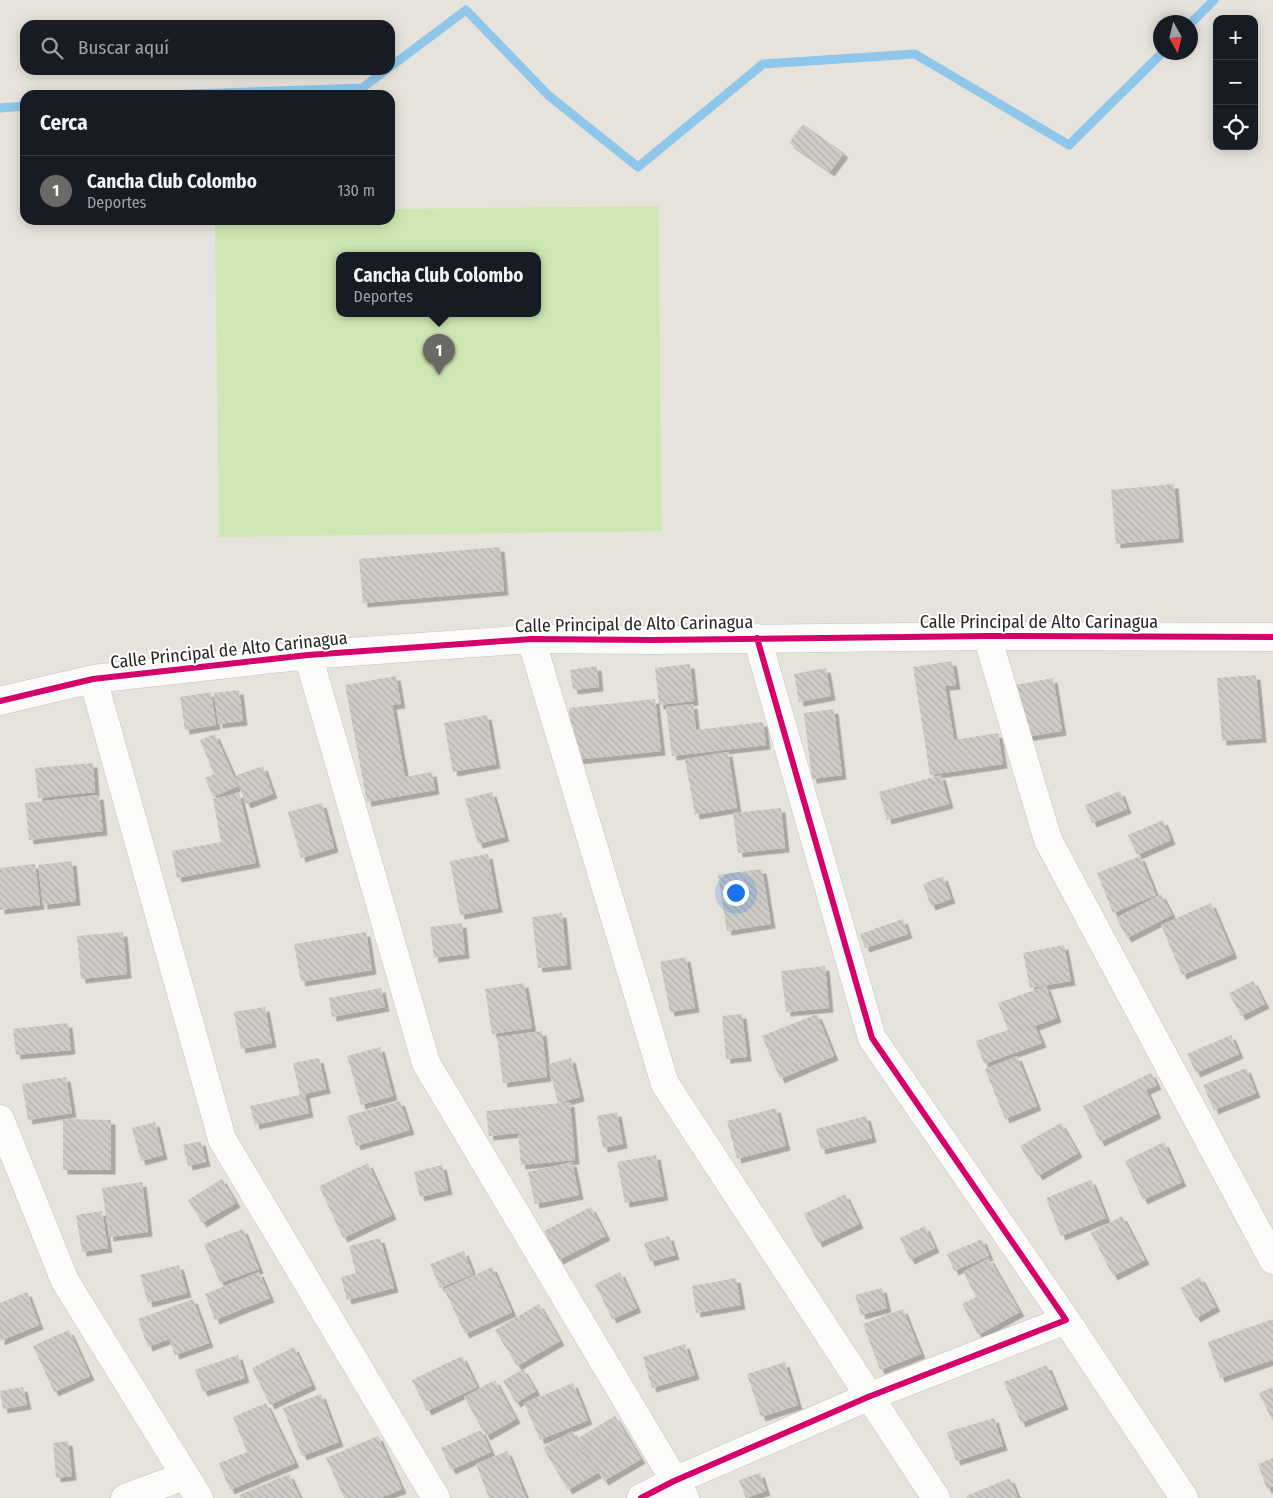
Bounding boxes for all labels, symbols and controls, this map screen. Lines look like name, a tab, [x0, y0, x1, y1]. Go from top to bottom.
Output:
north arrow	[1153, 15, 1198, 60]
map controls	[1213, 15, 1258, 150]
button: +	[1213, 15, 1258, 60]
search box	[20, 20, 395, 75]
icon: search	[38, 34, 66, 62]
text: Buscar aquí	[78, 36, 169, 59]
button: −	[1213, 60, 1258, 105]
button: locate	[1213, 105, 1258, 150]
text: Cerca	[40, 110, 88, 136]
text: Cancha Club Colombo	[87, 170, 257, 193]
text: 1	[53, 181, 59, 200]
text: 130 m	[337, 181, 375, 200]
text: Deportes	[87, 193, 146, 212]
popup	[336, 252, 541, 317]
text: Cancha Club Colombo	[354, 264, 523, 287]
text: Deportes	[354, 287, 413, 306]
pin: 1	[423, 334, 455, 375]
street label: Calle Principal de Alto Carinagua	[515, 611, 754, 637]
street label: Calle Principal de Alto Carinagua	[920, 611, 1158, 633]
street label: Calle Principal de Alto Carinagua	[109, 627, 349, 673]
your location	[723, 880, 749, 906]

